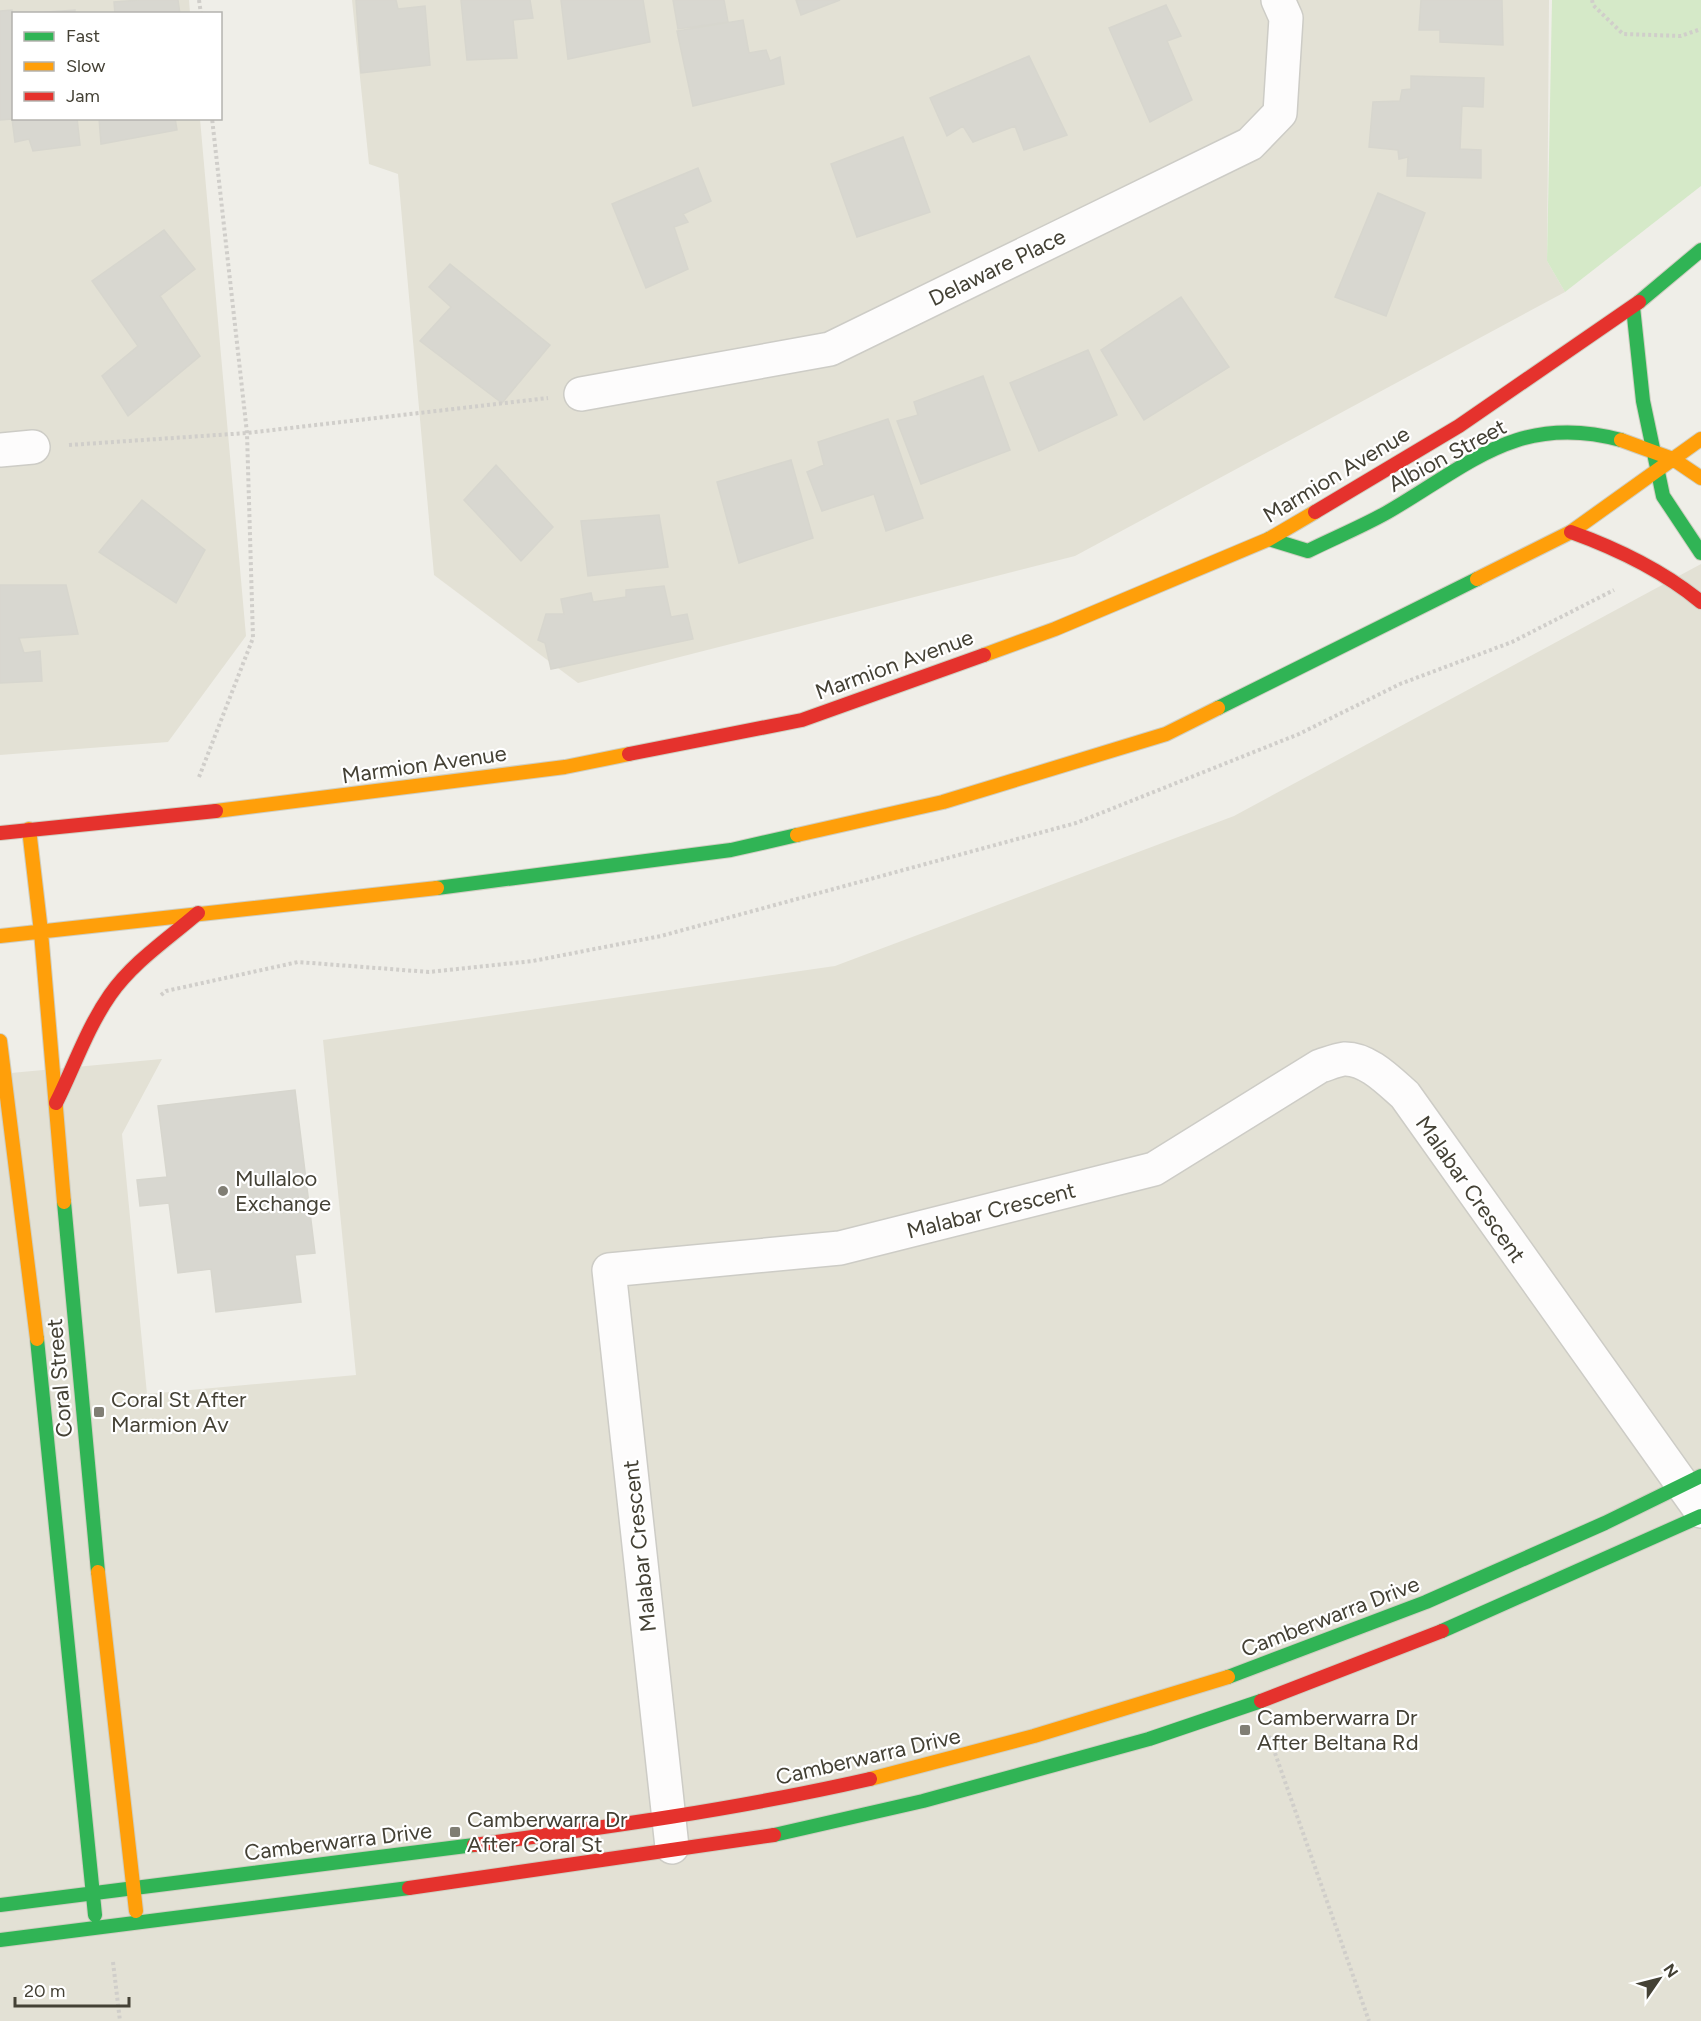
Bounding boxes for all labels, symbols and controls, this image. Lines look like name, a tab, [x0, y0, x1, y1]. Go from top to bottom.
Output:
legend	[12, 12, 222, 120]
text: Fast	[66, 25, 100, 47]
text: Slow	[66, 55, 105, 77]
text: Jam	[66, 85, 100, 107]
street label: Delaware Place	[924, 223, 1070, 312]
street label: Albion Street	[1384, 413, 1511, 498]
street label: Marmion Avenue	[1258, 420, 1414, 529]
street label: Marmion Avenue	[812, 623, 977, 706]
street label: Marmion Avenue	[340, 740, 508, 789]
street label: Malabar Crescent	[1410, 1111, 1531, 1268]
place label: Mullaloo Exchange	[235, 1165, 331, 1217]
street label: Malabar Crescent	[904, 1176, 1078, 1245]
marker: Mullaloo Exchange	[216, 1184, 230, 1198]
street label: Coral Street	[41, 1317, 78, 1438]
place label: Coral St After Marmion Av	[111, 1386, 247, 1438]
marker: Coral St After Marmion Av	[92, 1405, 106, 1419]
street label: Malabar Crescent	[617, 1459, 662, 1633]
street label: Camberwarra Drive	[1237, 1570, 1423, 1663]
place label: Camberwarra Dr After Beltana Rd	[1257, 1704, 1419, 1756]
street label: Camberwarra Drive	[773, 1722, 963, 1791]
marker: Camberwarra Dr After Beltana Rd	[1238, 1723, 1252, 1737]
place label: Camberwarra Dr After Coral St	[467, 1806, 628, 1858]
street label: Camberwarra Drive	[243, 1817, 433, 1866]
marker: Camberwarra Dr After Coral St	[448, 1825, 462, 1839]
north arrow	[1629, 1949, 1689, 2009]
text: N	[1660, 1960, 1682, 1981]
scale bar	[15, 1970, 129, 2008]
text: 20 m	[24, 1980, 65, 2002]

